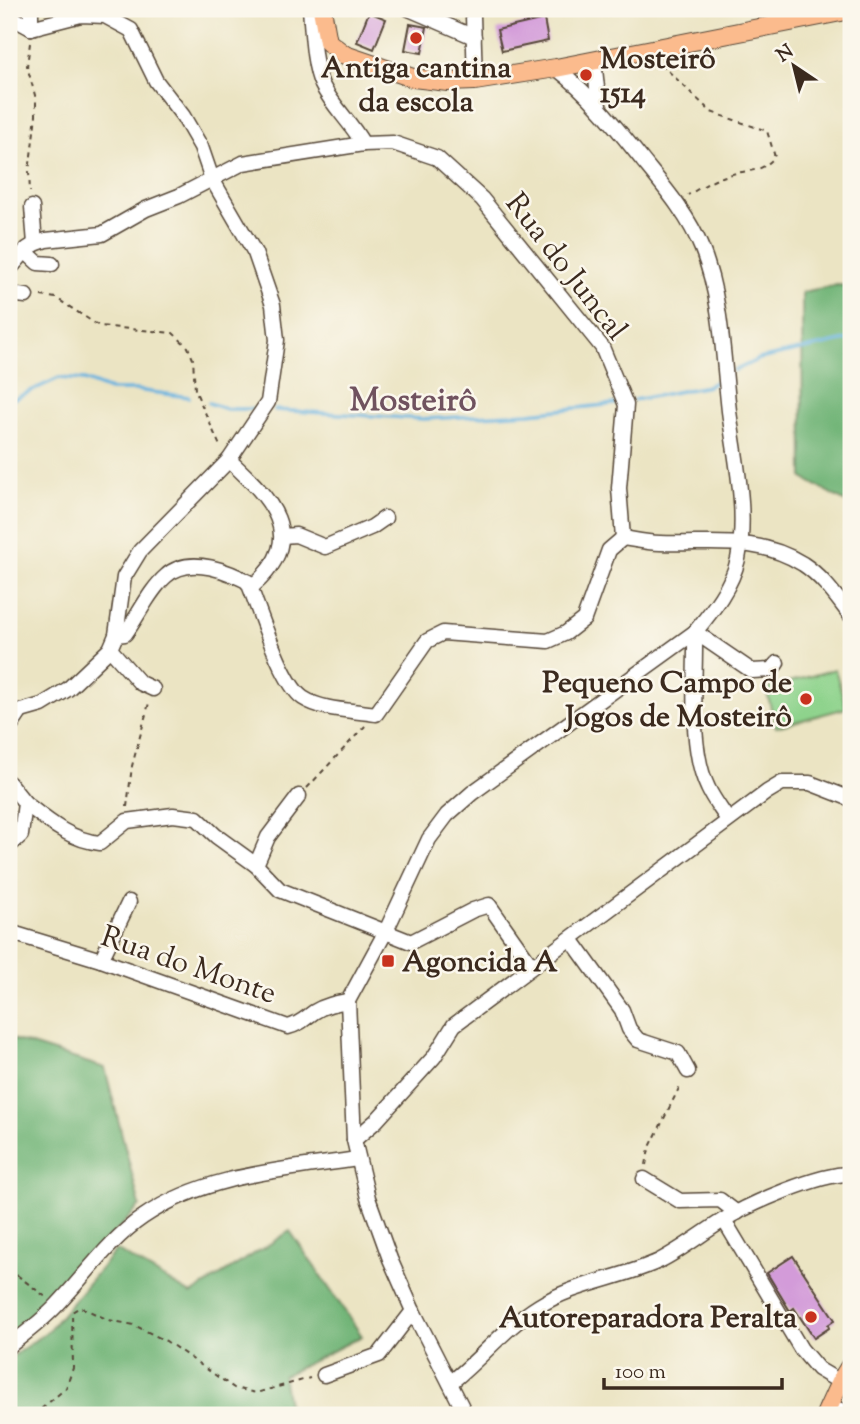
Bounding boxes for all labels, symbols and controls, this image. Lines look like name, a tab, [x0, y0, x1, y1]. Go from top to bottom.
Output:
marker: Antiga cantina da escola	[408, 30, 424, 46]
north arrow	[758, 32, 828, 102]
place label: Mosteirô 1514	[600, 39, 716, 116]
text: N	[772, 39, 800, 70]
place label: Antiga cantina da escola	[321, 48, 511, 125]
marker: Mosteirô 1514	[578, 67, 594, 83]
street label: Rua do Juncal	[494, 185, 636, 350]
district label: Mosteirô	[349, 378, 477, 426]
place label: Pequeno Campo de Jogos de Mosteirô	[542, 663, 792, 740]
marker: Pequeno Campo de Jogos de Mosteirô	[798, 691, 814, 707]
street label: Rua do Monte	[95, 916, 282, 1016]
place label: Agoncida A	[402, 942, 558, 985]
marker: Agoncida A	[380, 953, 396, 969]
place label: Autoreparadora Peralta	[499, 1298, 797, 1341]
marker: Autoreparadora Peralta	[803, 1309, 819, 1325]
scale bar	[604, 1347, 783, 1391]
text: 100 m	[615, 1358, 666, 1388]

